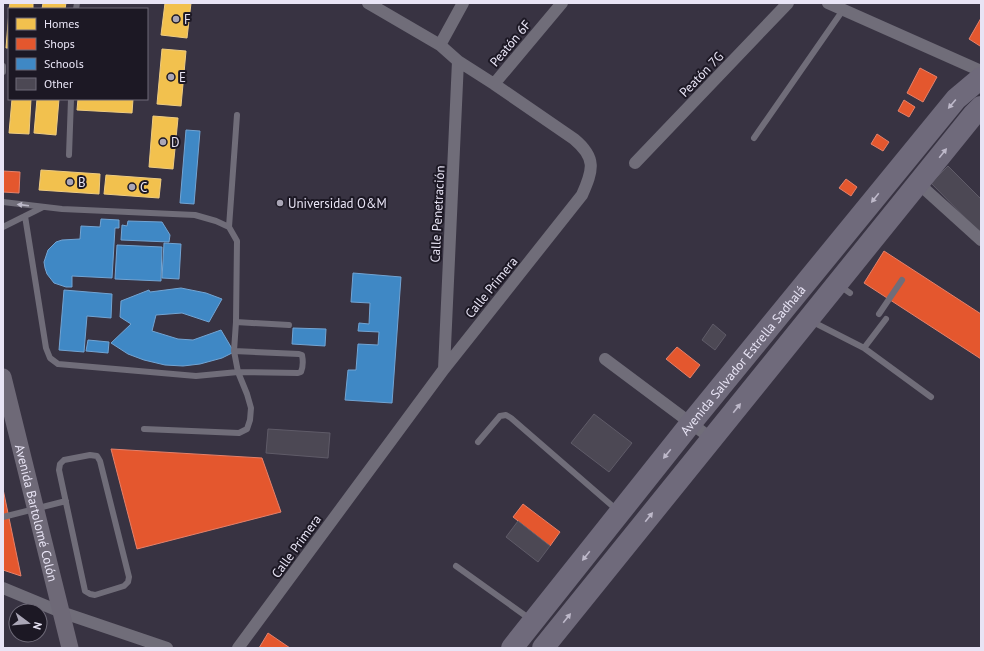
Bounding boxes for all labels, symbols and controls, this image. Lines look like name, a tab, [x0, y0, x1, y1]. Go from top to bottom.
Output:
legend	[8, 8, 148, 100]
place label: F	[184, 11, 191, 28]
marker: F	[171, 14, 181, 24]
text: Homes	[44, 16, 79, 31]
street label: Peatón 6F	[486, 16, 535, 70]
text: Shops	[44, 36, 75, 51]
street label: Peatón 7G	[676, 48, 727, 101]
text: Schools	[44, 56, 84, 71]
place label: E	[179, 69, 186, 86]
marker: E	[166, 72, 176, 82]
text: Other	[44, 76, 73, 91]
one-way arrow	[947, 99, 956, 109]
place label: D	[171, 134, 180, 151]
marker: D	[158, 137, 168, 147]
one-way arrow	[938, 147, 947, 158]
street label: Calle Penetración	[426, 165, 449, 263]
place label: B	[78, 174, 86, 191]
marker: B	[65, 177, 75, 187]
place label: C	[140, 179, 147, 196]
marker: C	[127, 182, 137, 192]
one-way arrow	[871, 193, 879, 203]
place label: Universidad O&M	[288, 195, 387, 212]
marker: Universidad O&M	[275, 198, 285, 208]
one-way arrow	[17, 202, 29, 208]
street label: Calle Primera	[461, 253, 521, 321]
street label: Avenida Salvador Estrella Sadhalá	[677, 282, 809, 439]
one-way arrow	[732, 403, 741, 414]
street label: Avenida Bartolomé Colón	[11, 443, 61, 583]
one-way arrow	[662, 448, 671, 459]
street label: Calle Primera	[268, 511, 325, 581]
one-way arrow	[644, 511, 653, 522]
one-way arrow	[581, 550, 590, 561]
north arrow	[8, 603, 48, 643]
one-way arrow	[563, 612, 571, 623]
text: N	[30, 620, 45, 631]

